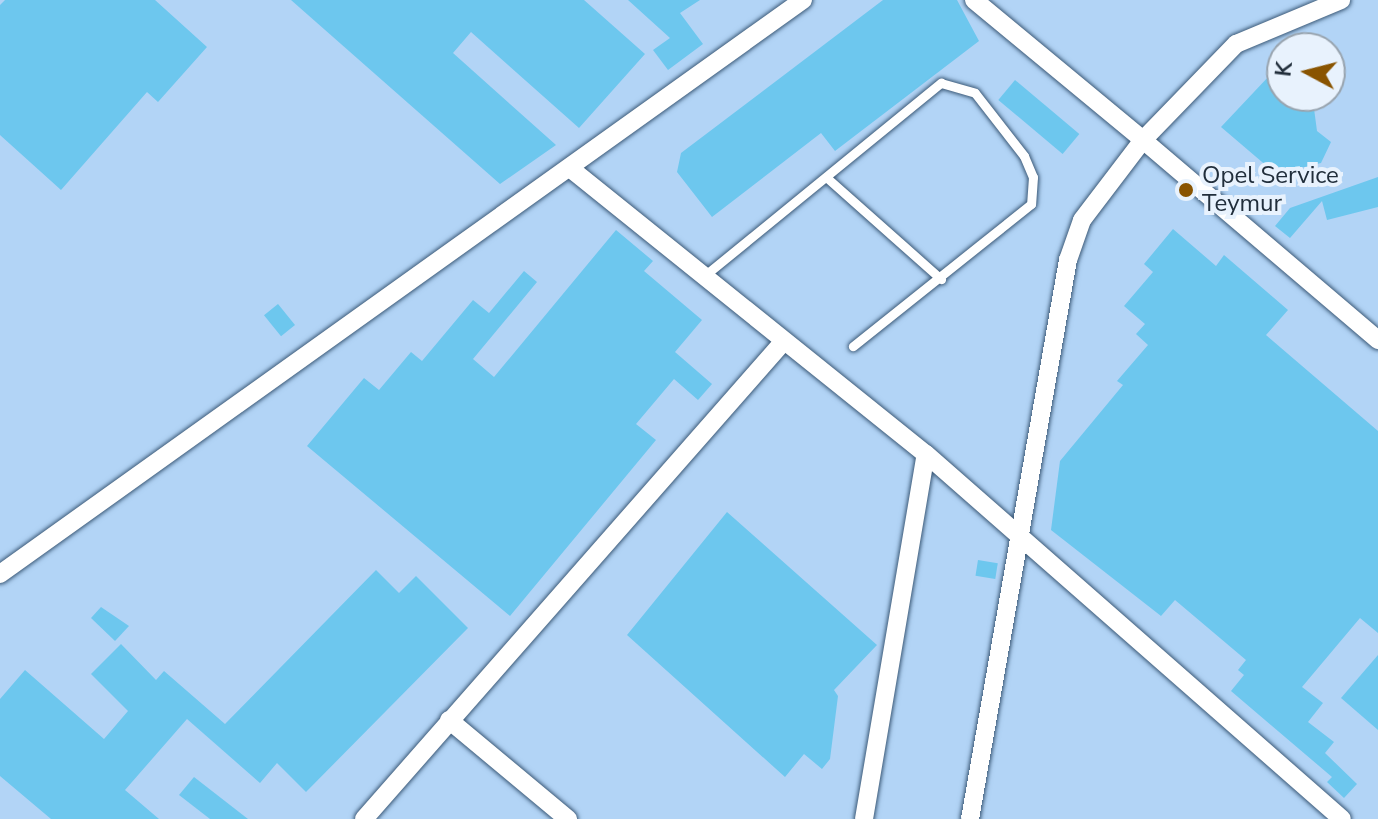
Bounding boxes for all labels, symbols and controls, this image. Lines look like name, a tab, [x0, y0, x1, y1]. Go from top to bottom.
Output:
north arrow	[1266, 32, 1346, 112]
text: K	[1268, 60, 1300, 78]
place label: Opel Service Teymur	[1202, 162, 1339, 218]
marker: Opel Service Teymur	[1177, 181, 1195, 199]

